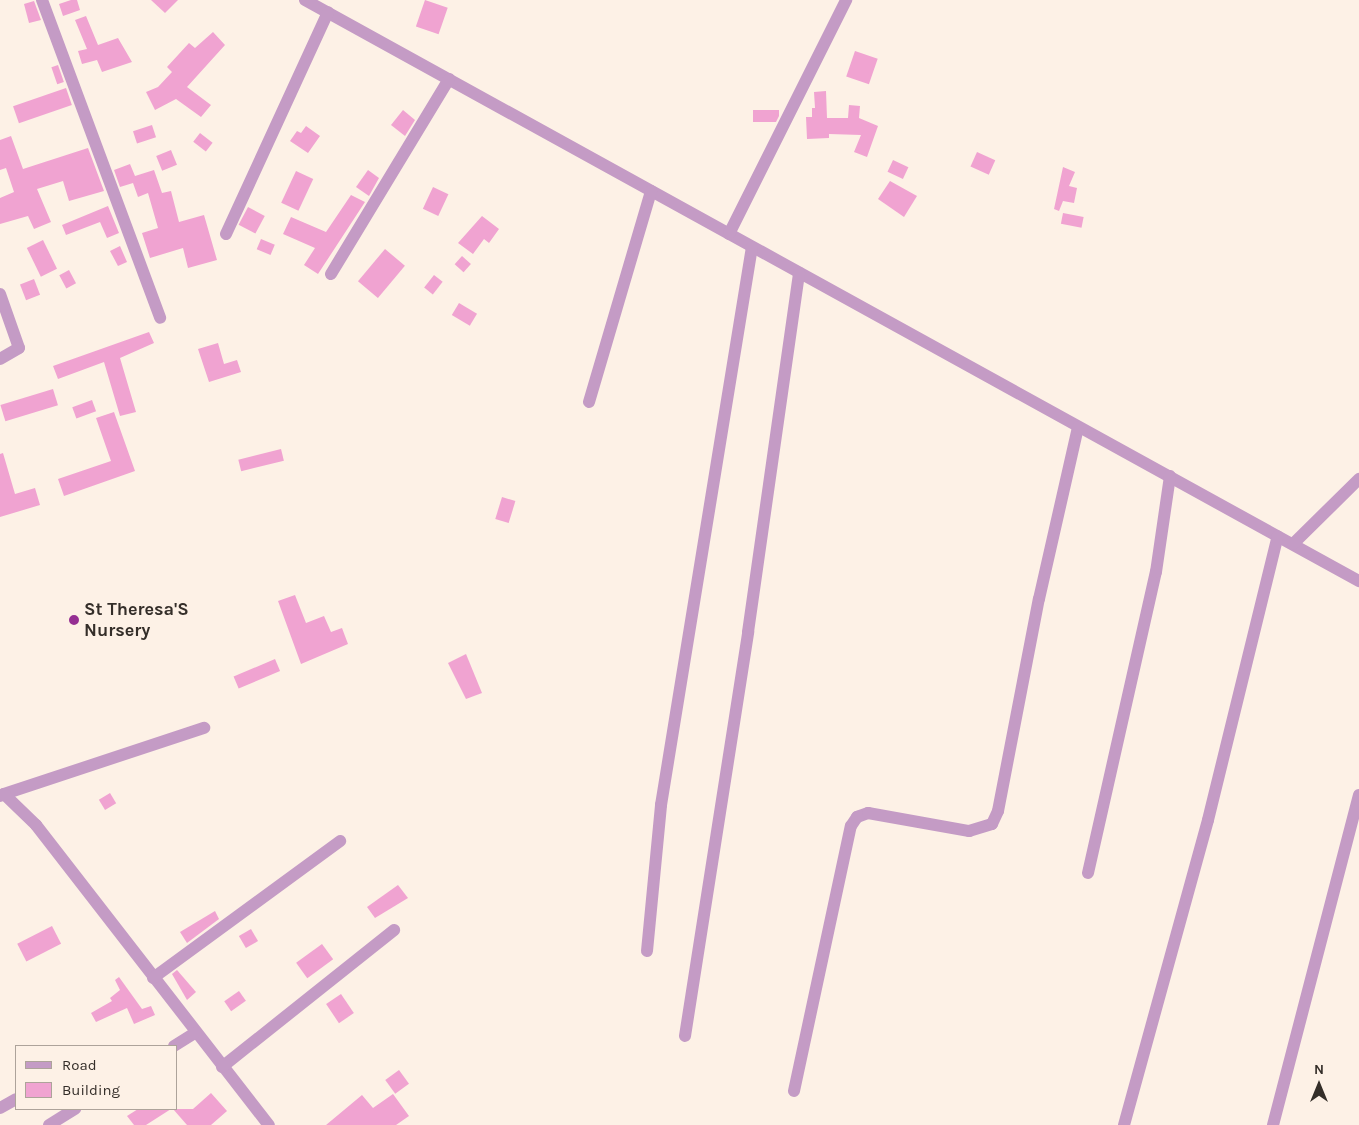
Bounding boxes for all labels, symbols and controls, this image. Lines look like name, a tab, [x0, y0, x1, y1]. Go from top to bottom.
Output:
place label: St Theresa'S Nursery	[84, 599, 189, 642]
marker: St Theresa'S Nursery	[68, 614, 80, 626]
legend	[15, 1045, 178, 1110]
text: Road	[62, 1056, 97, 1074]
north arrow	[1294, 1060, 1344, 1110]
text: N	[1314, 1061, 1324, 1078]
text: Building	[62, 1081, 120, 1099]

